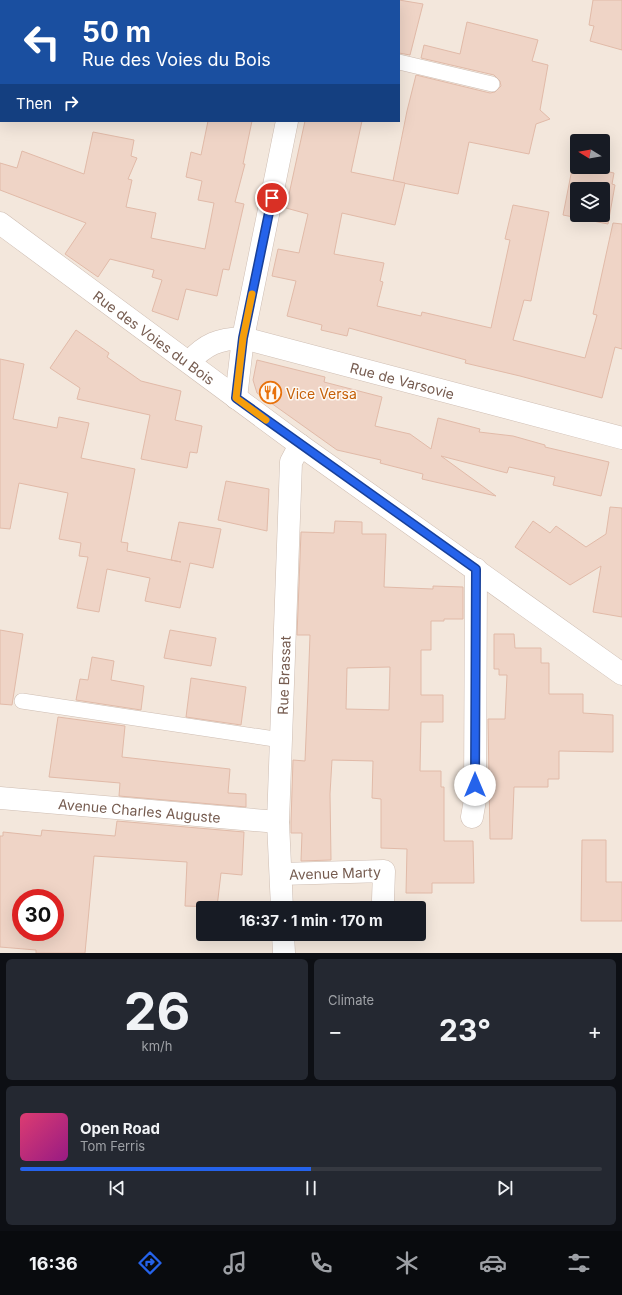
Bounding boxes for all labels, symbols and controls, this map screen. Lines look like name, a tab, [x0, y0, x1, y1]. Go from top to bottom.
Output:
text: 50 m	[82, 15, 151, 49]
icon: left	[16, 16, 68, 68]
text: Rue des Voies du Bois	[82, 49, 271, 70]
icon: right	[60, 92, 82, 114]
text: Then	[16, 94, 52, 113]
north arrow	[570, 134, 610, 174]
map controls	[570, 134, 610, 222]
pin	[255, 181, 289, 215]
button: layers	[570, 182, 610, 222]
icon: arrive	[261, 187, 283, 209]
street label: Rue des Voies du Bois	[90, 287, 218, 388]
street label: Rue de Varsovie	[348, 358, 456, 402]
restaurant icon: Vice Versa	[257, 380, 283, 406]
place label: Vice Versa	[286, 385, 357, 402]
street label: Rue Brassat	[273, 635, 293, 715]
position arrow	[454, 764, 496, 806]
street label: Avenue Charles Auguste	[58, 795, 221, 826]
street label: Avenue Marty	[289, 863, 381, 882]
speed limit sign: 30	[12, 889, 64, 941]
text: 16:37 · 1 min · 170 m	[239, 911, 383, 930]
text: 26	[124, 980, 190, 1043]
text: Climate	[328, 992, 374, 1008]
text: 23°	[439, 1012, 491, 1048]
text: −	[328, 1018, 343, 1044]
text: +	[587, 1018, 602, 1044]
text: km/h	[142, 1038, 172, 1054]
text: Open Road	[80, 1119, 160, 1138]
text: Tom Ferris	[80, 1138, 145, 1154]
icon: previous	[106, 1177, 128, 1199]
icon: pause	[300, 1177, 322, 1199]
icon: next	[494, 1177, 516, 1199]
icon: directions	[136, 1249, 164, 1277]
icon: music	[221, 1249, 249, 1277]
icon: phone	[307, 1249, 335, 1277]
icon: climate	[393, 1249, 421, 1277]
icon: car	[479, 1249, 507, 1277]
icon: filters	[565, 1249, 593, 1277]
text: 16:36	[29, 1253, 78, 1274]

